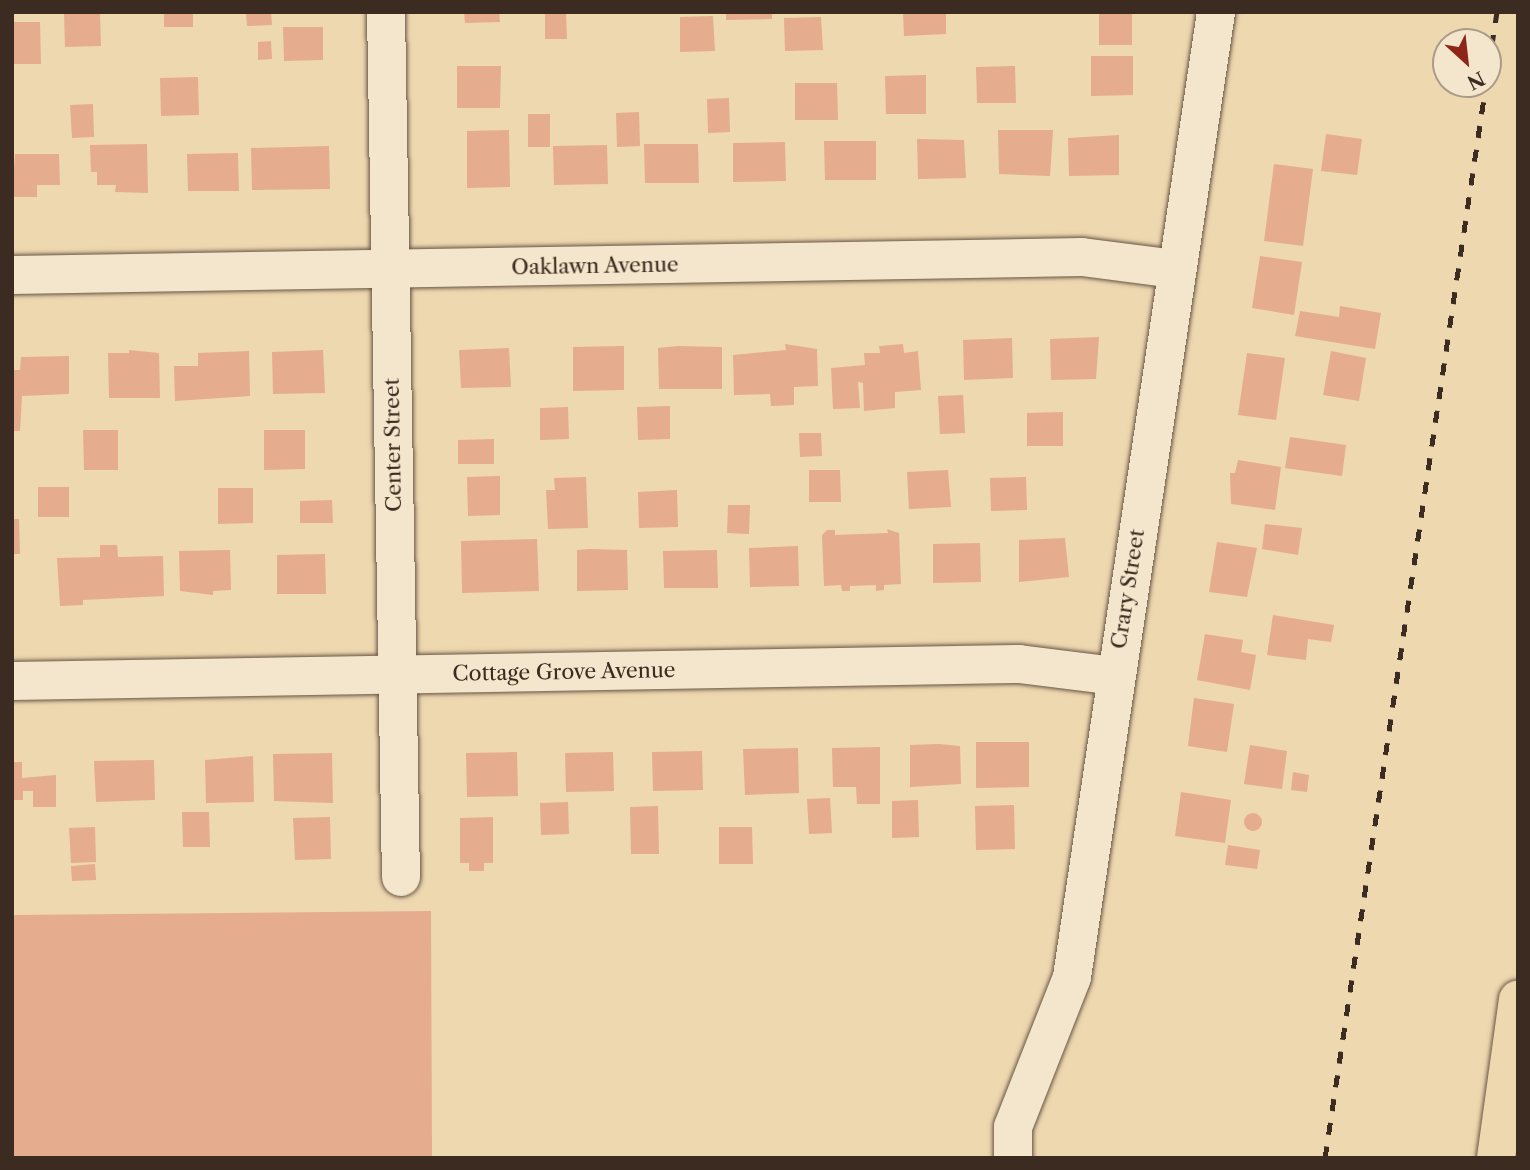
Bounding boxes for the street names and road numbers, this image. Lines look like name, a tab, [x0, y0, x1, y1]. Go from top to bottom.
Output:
street label: Oaklawn Avenue	[511, 252, 679, 280]
street label: Center Street	[379, 378, 407, 512]
street label: Crary Street	[1106, 527, 1150, 651]
street label: Cottage Grove Avenue	[452, 657, 676, 687]

